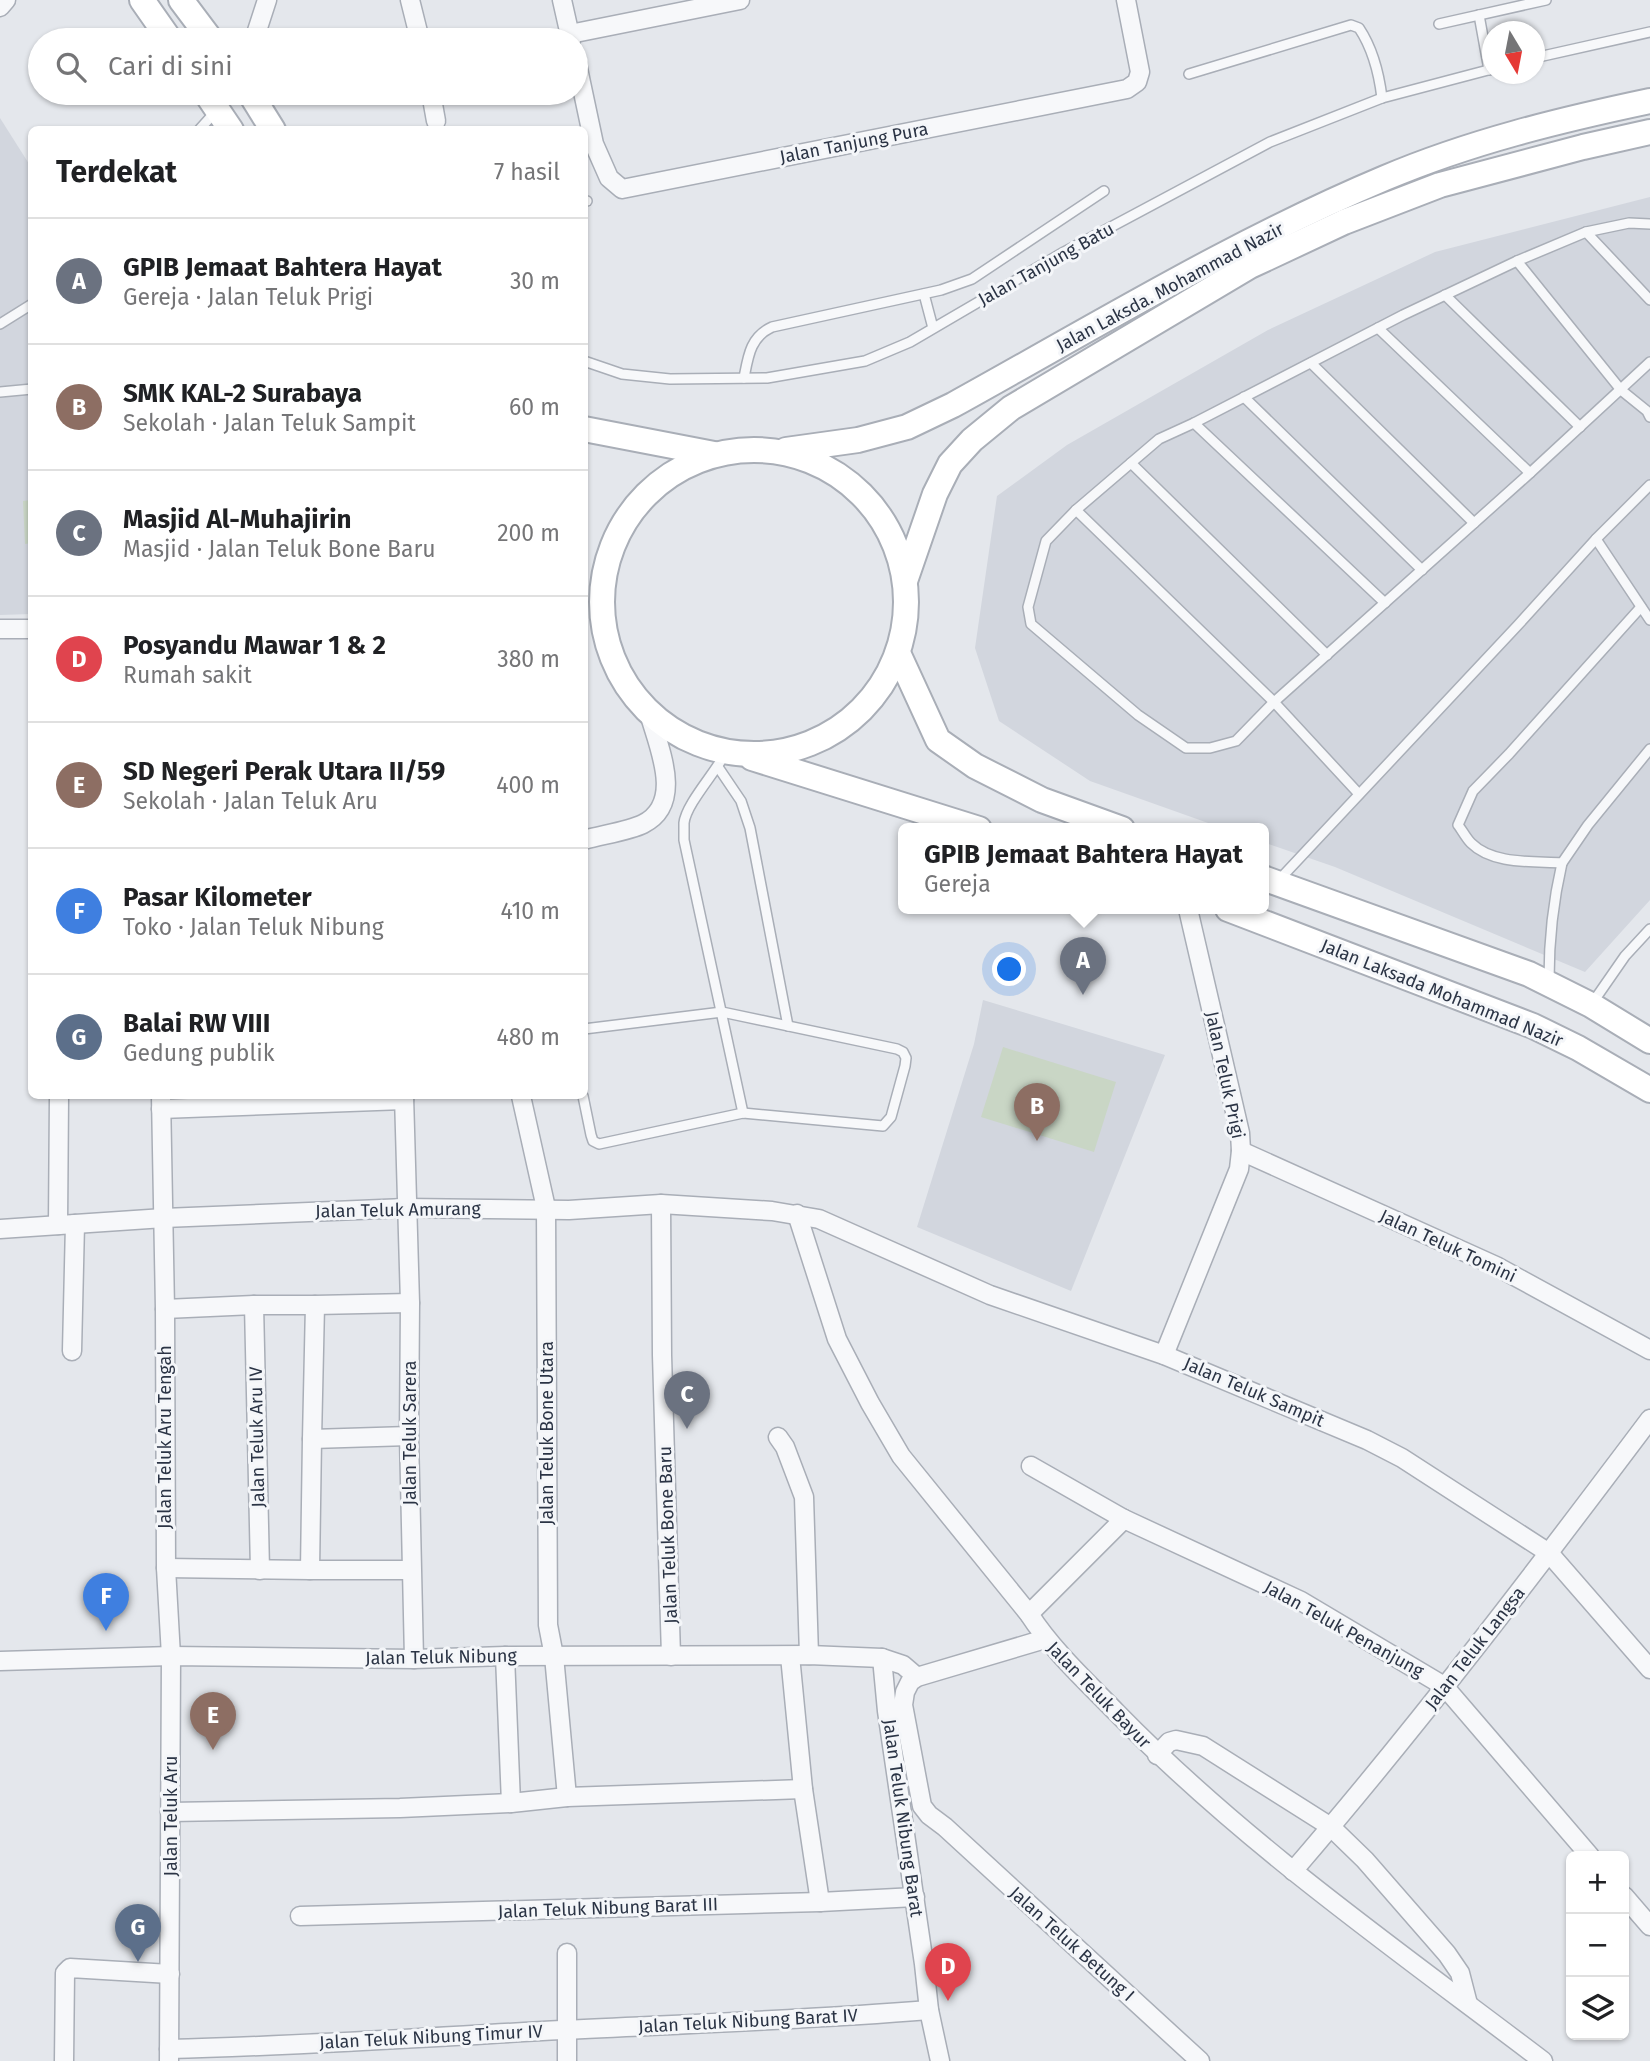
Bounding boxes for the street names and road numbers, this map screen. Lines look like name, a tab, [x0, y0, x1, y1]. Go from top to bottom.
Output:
street label: Jalan Tanjung Pura	[778, 118, 930, 168]
street label: Jalan Tanjung Batu	[974, 218, 1118, 310]
street label: Jalan Laksda. Mohammad Nazir	[1053, 218, 1287, 356]
street label: Jalan Laksada Mohammad Nazir	[1318, 934, 1566, 1052]
street label: Jalan Teluk Prigi	[1201, 1009, 1249, 1141]
street label: Jalan Teluk Amurang	[315, 1198, 482, 1222]
street label: Jalan Teluk Tomini	[1376, 1205, 1520, 1287]
street label: Jalan Teluk Bone Utara	[536, 1341, 558, 1525]
street label: Jalan Teluk Aru Tengah	[154, 1345, 176, 1529]
street label: Jalan Teluk Sampit	[1180, 1352, 1328, 1432]
street label: Jalan Teluk Sarera	[399, 1360, 421, 1506]
street label: Jalan Teluk Aru IV	[245, 1366, 269, 1508]
street label: Jalan Teluk Bone Baru	[654, 1446, 682, 1624]
street label: Jalan Teluk Penanjung	[1260, 1576, 1428, 1682]
street label: Jalan Teluk Langsa	[1420, 1582, 1530, 1714]
street label: Jalan Teluk Bayur	[1042, 1637, 1156, 1753]
street label: Jalan Teluk Nibung	[365, 1645, 518, 1669]
street label: Jalan Teluk Nibung Barat	[878, 1718, 928, 1919]
street label: Jalan Teluk Aru	[160, 1756, 182, 1877]
street label: Jalan Teluk Betung I	[1005, 1882, 1139, 2006]
street label: Jalan Teluk Nibung Barat III	[497, 1893, 719, 1923]
street label: Jalan Teluk Nibung Barat IV	[638, 2004, 858, 2038]
street label: Jalan Teluk Nibung Timur IV	[319, 2020, 543, 2054]

